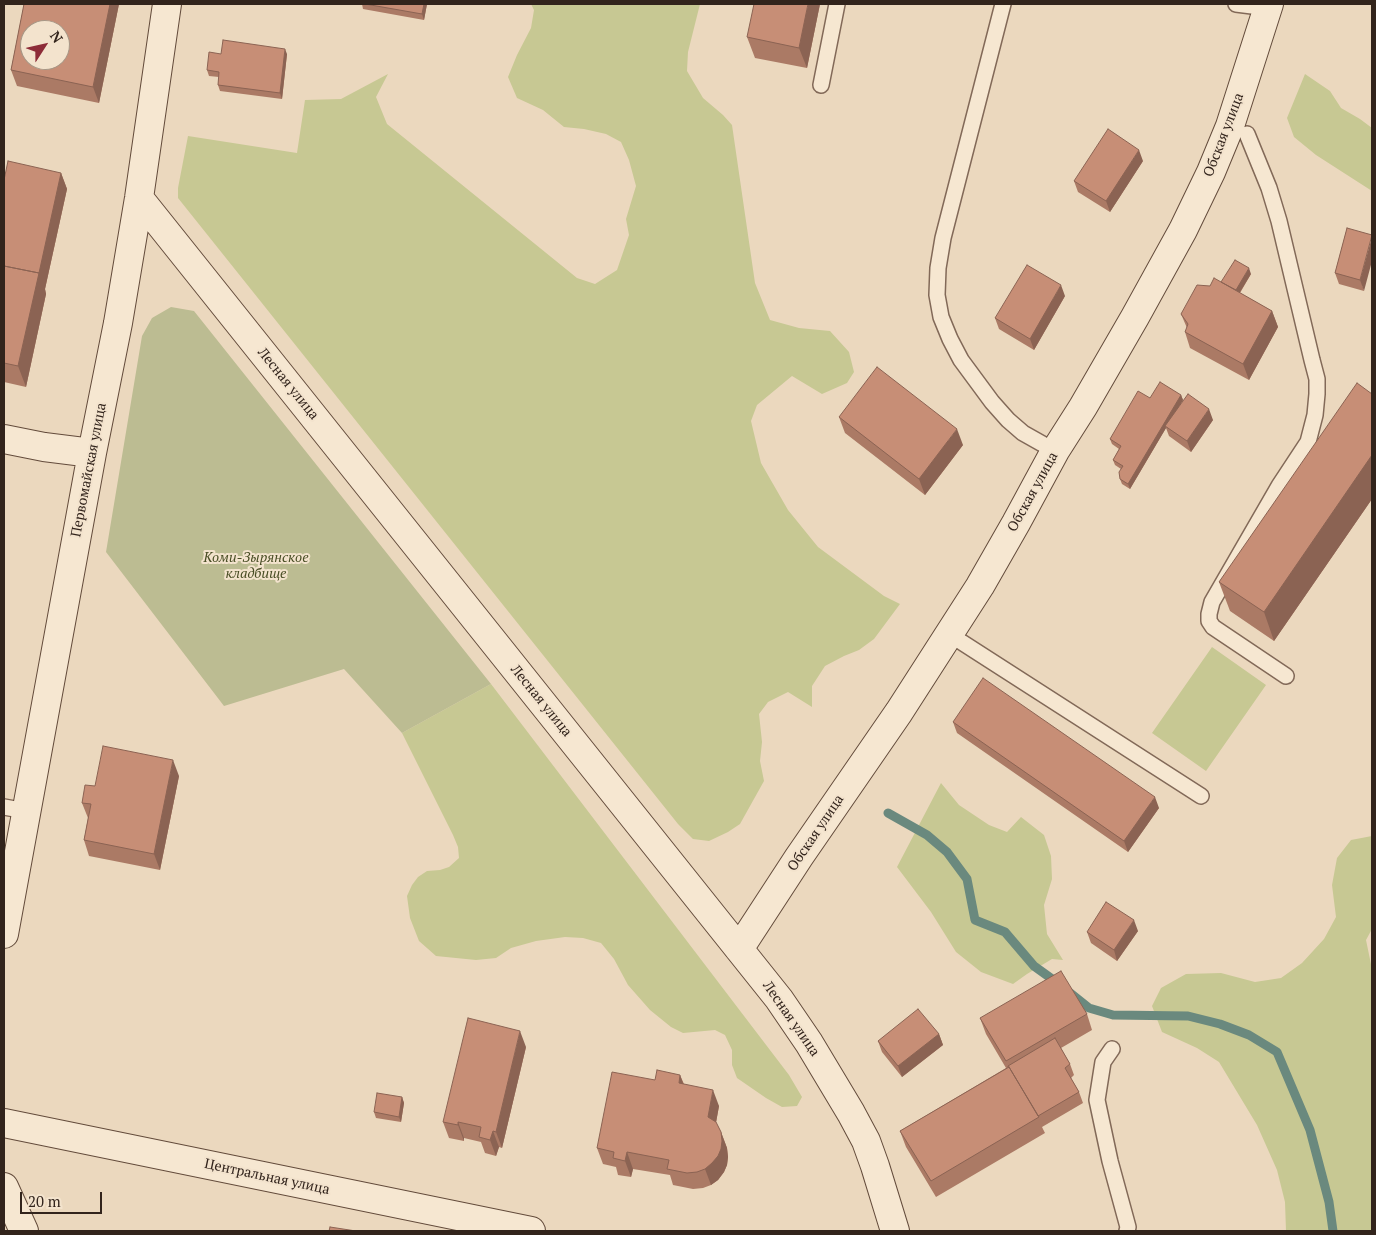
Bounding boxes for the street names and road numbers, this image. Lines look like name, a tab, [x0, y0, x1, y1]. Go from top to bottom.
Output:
street label: Обская улица	[1200, 91, 1248, 179]
street label: Лесная улица	[254, 345, 322, 423]
street label: Первомайская улица	[68, 401, 110, 539]
street label: Обская улица	[1004, 449, 1062, 535]
street label: Лесная улица	[507, 662, 575, 740]
street label: Обская улица	[784, 792, 848, 874]
street label: Лесная улица	[759, 978, 823, 1060]
street label: Центральная улица	[203, 1156, 331, 1198]

